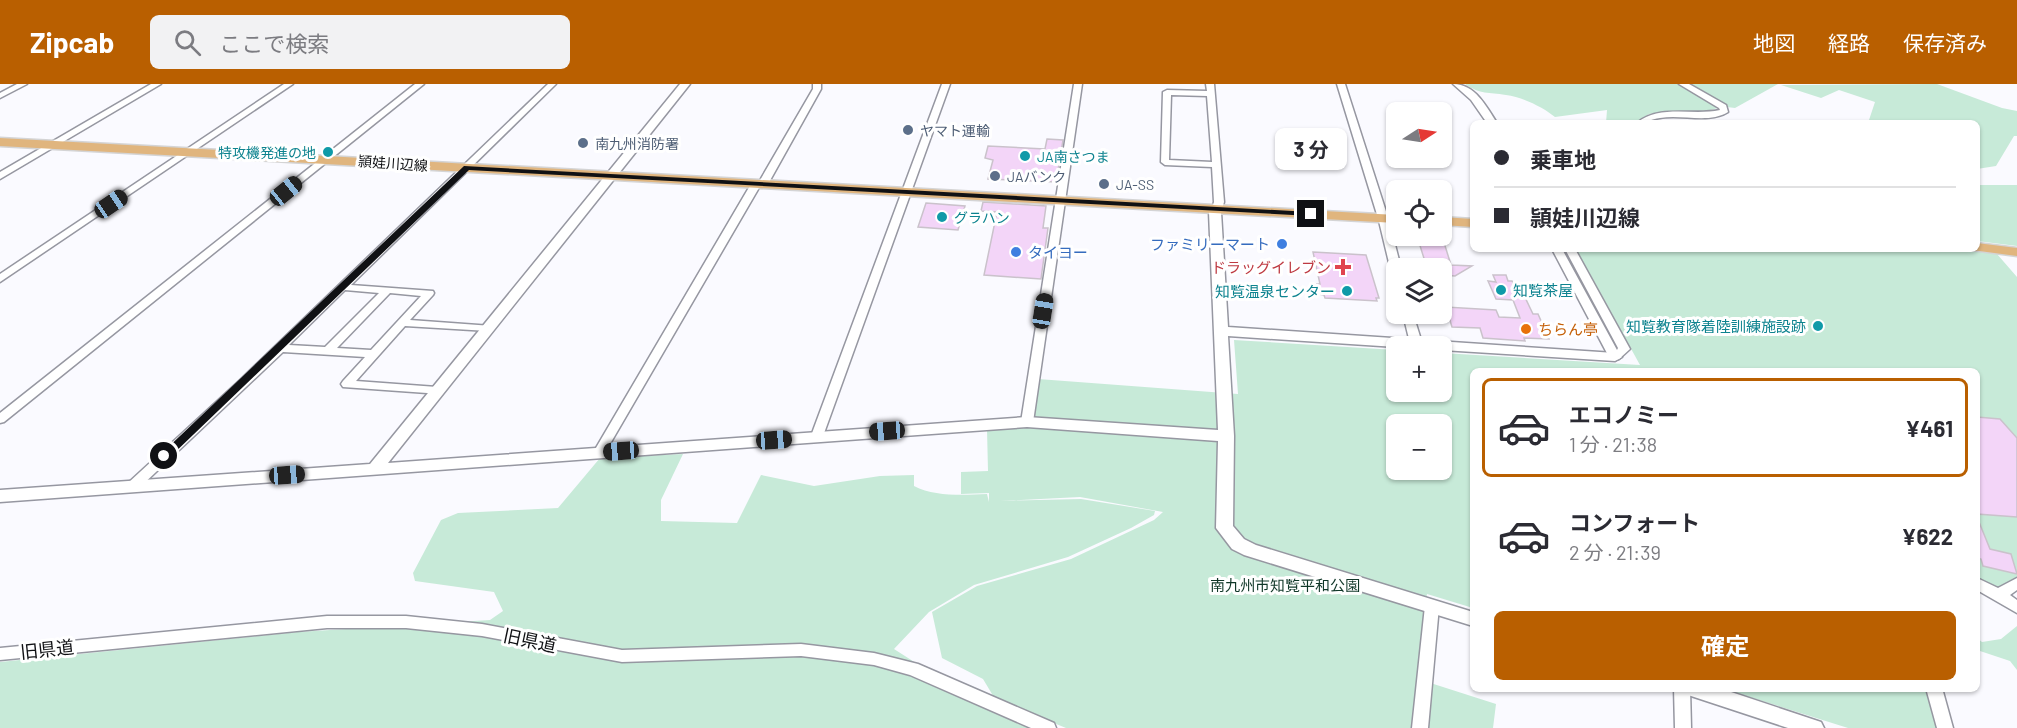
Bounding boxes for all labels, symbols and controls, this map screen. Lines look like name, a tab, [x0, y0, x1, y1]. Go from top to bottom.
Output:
search box	[150, 15, 570, 69]
text: Zipcab	[30, 25, 114, 59]
icon: search	[171, 26, 204, 59]
text: ここで検索	[219, 30, 329, 56]
text: 地図	[1753, 30, 1795, 55]
text: 経路	[1828, 30, 1870, 55]
text: 保存済み	[1903, 30, 1987, 55]
north arrow	[1386, 102, 1452, 168]
map controls	[1386, 102, 1452, 480]
place label: ヤマト運輸	[920, 122, 990, 139]
marker: ヤマト運輸	[901, 123, 915, 137]
callout: 3 分	[1275, 127, 1347, 169]
place label: 南九州消防署	[595, 135, 679, 152]
marker: 南九州消防署	[576, 136, 590, 150]
text: 3 分	[1294, 137, 1328, 161]
place label: 特攻機発進の地	[218, 144, 316, 161]
marker: 特攻機発進の地	[321, 145, 335, 159]
text: 乗車地	[1530, 146, 1596, 172]
place label: JA南さつま	[1037, 148, 1109, 165]
marker: JA南さつま	[1018, 149, 1032, 163]
street label: 頴娃川辺線	[357, 152, 429, 174]
place label: JAバンク	[1007, 168, 1066, 185]
marker: JAバンク	[988, 169, 1002, 183]
car	[266, 173, 306, 209]
place label: JA-SS	[1116, 176, 1154, 193]
marker: JA-SS	[1097, 177, 1111, 191]
button: locate	[1386, 180, 1452, 246]
car	[91, 186, 131, 222]
route end	[1297, 200, 1324, 227]
text: 頴娃川辺線	[1530, 204, 1640, 230]
place label: グラハン	[954, 209, 1010, 226]
marker: グラハン	[935, 210, 949, 224]
place label: ファミリーマート	[1150, 235, 1270, 253]
marker: ファミリーマート	[1275, 237, 1289, 251]
place label: タイヨー	[1028, 243, 1088, 261]
marker: タイヨー	[1009, 245, 1023, 259]
place label: ドラッグイレブン	[1211, 258, 1331, 276]
button: layers	[1386, 258, 1452, 324]
marker: ドラッグイレブン	[1336, 260, 1350, 274]
place label: 知覧茶屋	[1513, 281, 1573, 299]
place label: 知覧温泉センター	[1215, 282, 1335, 300]
marker: 知覧茶屋	[1494, 283, 1508, 297]
marker: 知覧温泉センター	[1340, 284, 1354, 298]
car	[1031, 292, 1055, 330]
place label: 知覧教育隊着陸訓練施設跡	[1626, 317, 1806, 335]
marker: 知覧教育隊着陸訓練施設跡	[1811, 319, 1825, 333]
place label: ちらん亭	[1538, 320, 1598, 338]
marker: ちらん亭	[1519, 322, 1533, 336]
button: +	[1386, 336, 1452, 402]
icon: car	[1497, 401, 1551, 455]
text: エコノミー	[1569, 401, 1679, 427]
button: −	[1386, 414, 1452, 480]
text: ¥461	[1905, 415, 1953, 441]
car	[868, 421, 906, 441]
car	[755, 430, 793, 450]
text: 1 分 · 21:38	[1569, 432, 1657, 456]
car	[602, 441, 640, 461]
route start	[150, 442, 177, 469]
car	[268, 465, 306, 485]
icon: car	[1497, 509, 1551, 563]
text: コンフォート	[1569, 509, 1700, 535]
text: ¥622	[1901, 523, 1953, 549]
text: 2 分 · 21:39	[1569, 540, 1661, 564]
park label: 南九州市知覧平和公園	[1210, 576, 1360, 594]
button: 確定	[1494, 611, 1956, 680]
street label: 旧県道	[501, 624, 559, 656]
street label: 旧県道	[19, 635, 75, 663]

